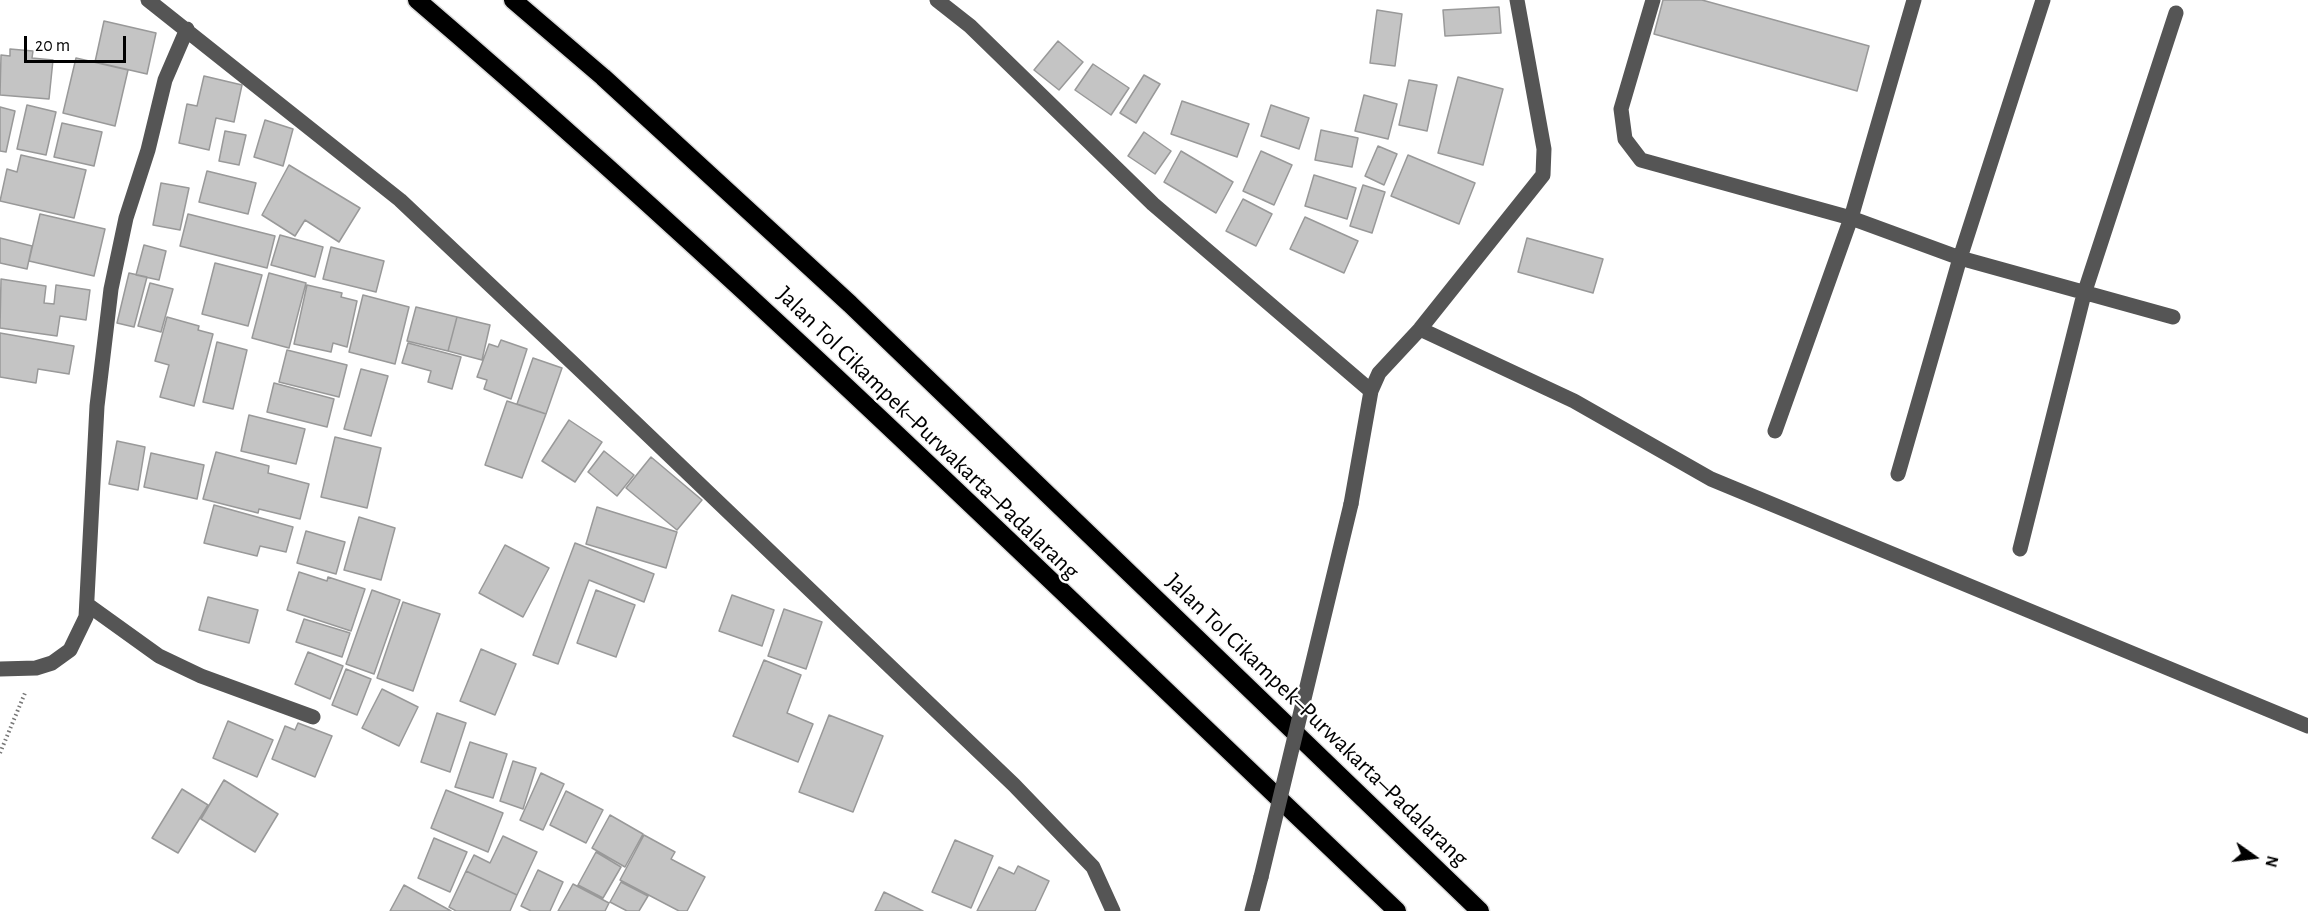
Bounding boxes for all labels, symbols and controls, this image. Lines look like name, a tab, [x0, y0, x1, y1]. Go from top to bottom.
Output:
scale bar	[27, 24, 129, 62]
text: 20 m	[35, 37, 70, 55]
street label: Jalan Tol Cikampek–Purwakarta–Padalarang	[771, 280, 1085, 586]
street label: Jalan Tol Cikampek–Purwakarta–Padalarang	[1160, 567, 1474, 873]
north arrow	[2224, 827, 2284, 887]
text: N	[2262, 854, 2281, 869]

